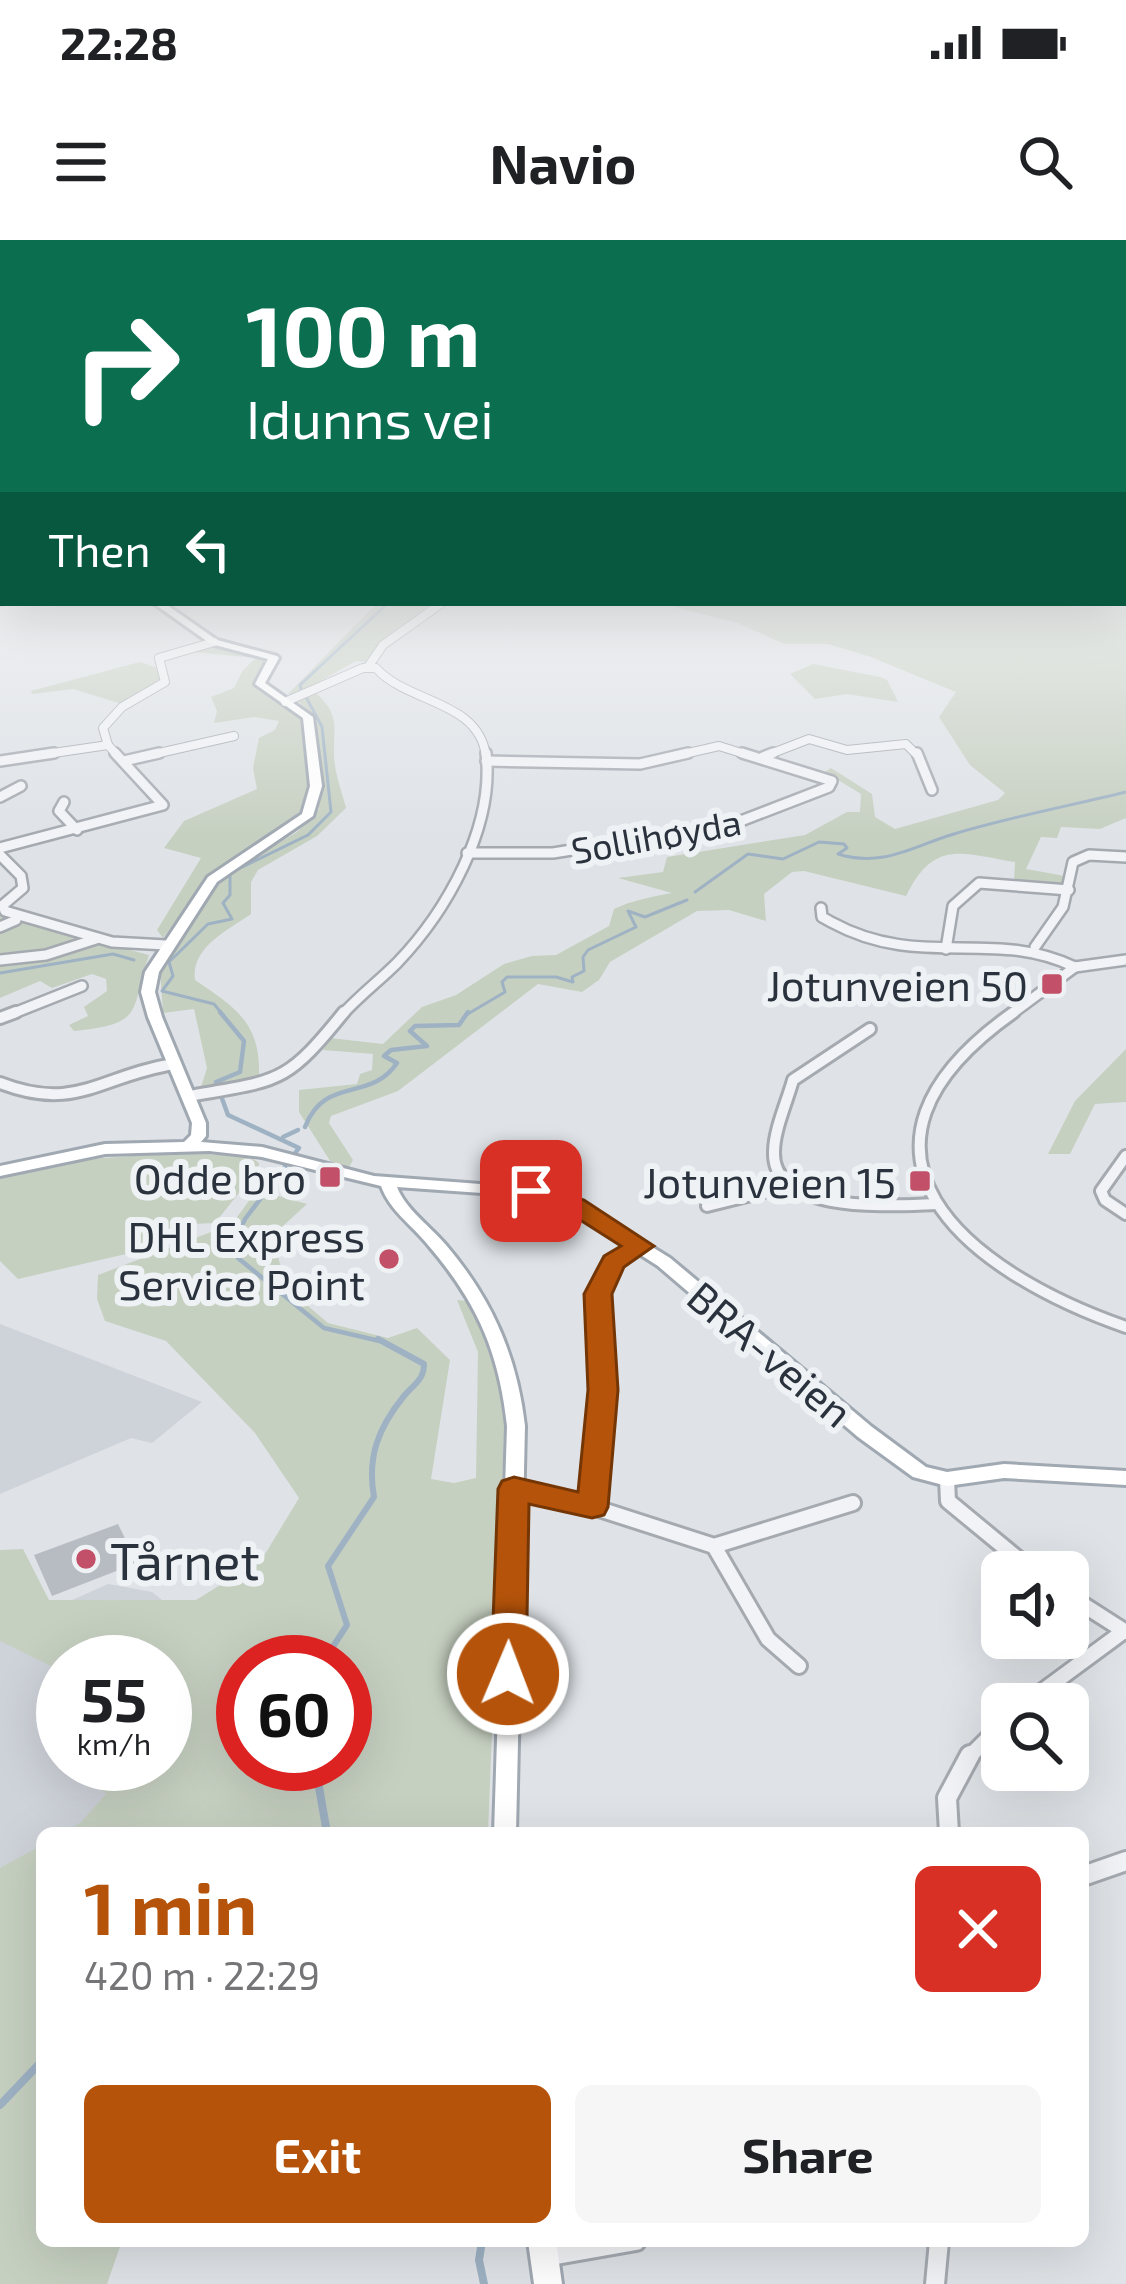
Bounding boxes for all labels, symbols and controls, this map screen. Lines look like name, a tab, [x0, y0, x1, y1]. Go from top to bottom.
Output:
text: 22:28	[60, 15, 178, 69]
icon: menu	[48, 129, 114, 195]
icon: search	[1012, 129, 1078, 195]
text: Navio	[490, 130, 636, 195]
text: 100 m	[246, 283, 480, 384]
icon: right	[48, 288, 204, 444]
text: Idunns vei	[246, 385, 494, 450]
icon: left	[175, 516, 241, 582]
text: Then	[48, 522, 151, 576]
street label: Sollihøyda	[568, 799, 744, 871]
place label: Jotunveien 50	[766, 959, 1028, 1009]
marker: Jotunveien 50	[1039, 971, 1065, 997]
pin	[480, 1140, 582, 1242]
place label: Odde bro	[134, 1152, 306, 1202]
place label: Jotunveien 15	[643, 1156, 896, 1206]
icon: arrive	[498, 1158, 564, 1224]
marker: Odde bro	[317, 1164, 343, 1190]
marker: Jotunveien 15	[907, 1168, 933, 1194]
place label: DHL Express Service Point	[118, 1210, 365, 1308]
marker: DHL Express Service Point	[376, 1246, 402, 1272]
street label: BRA-veien	[679, 1270, 863, 1436]
place label: Tårnet	[110, 1529, 260, 1590]
marker: Tårnet	[73, 1546, 99, 1572]
map controls	[981, 1551, 1089, 1791]
button: sound	[981, 1551, 1089, 1659]
position arrow	[445, 1611, 571, 1737]
speed limit sign: 60	[216, 1635, 372, 1791]
text: 55	[81, 1662, 147, 1734]
button: search	[981, 1683, 1089, 1791]
text: km/h	[77, 1725, 151, 1761]
text: 1 min	[84, 1863, 257, 1949]
button: close	[915, 1866, 1041, 1992]
text: 420 m · 22:29	[84, 1951, 320, 1998]
button: Exit	[84, 2085, 551, 2223]
button: Share	[575, 2085, 1041, 2223]

